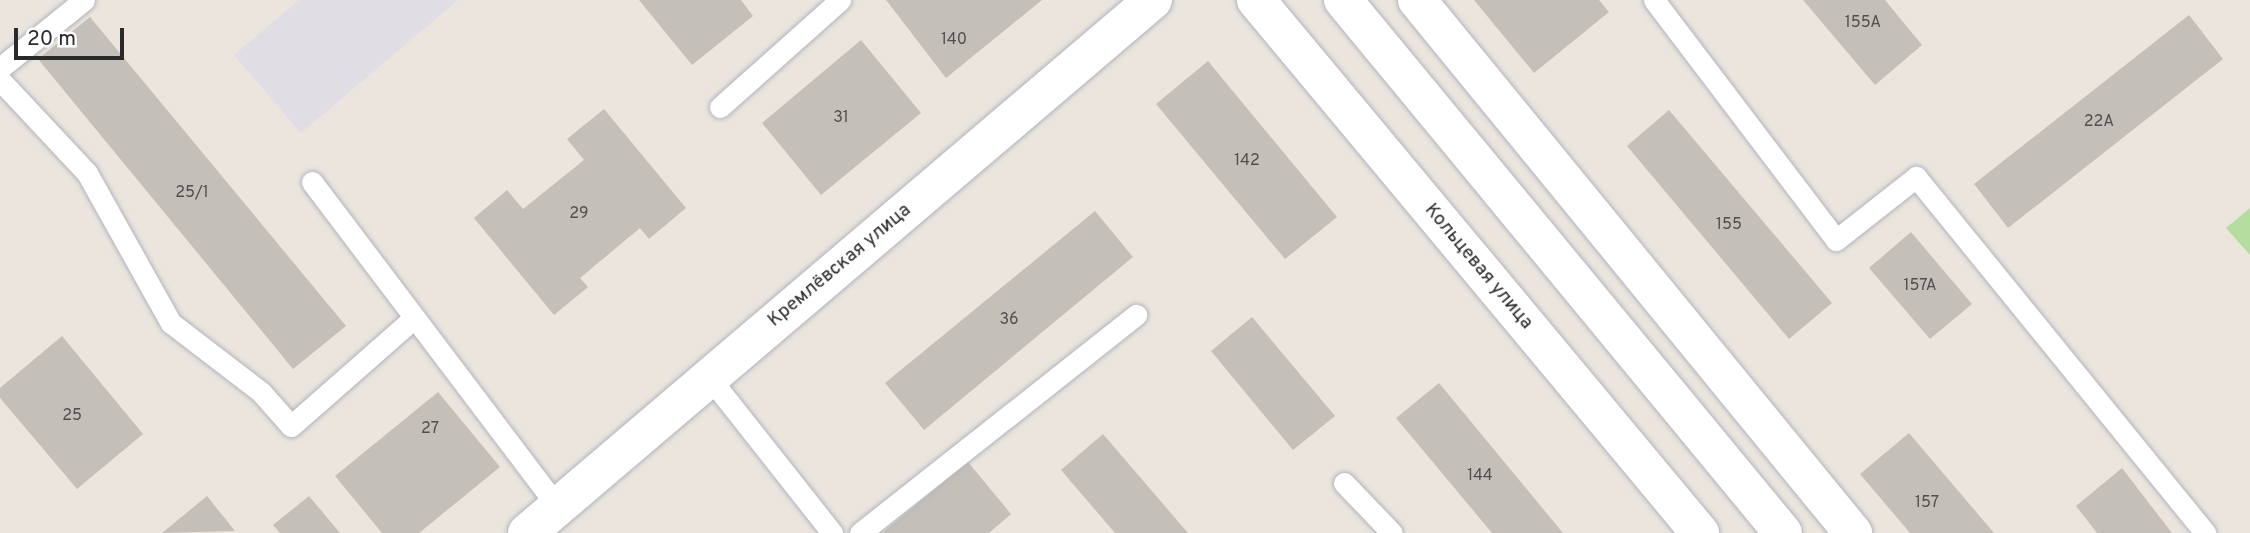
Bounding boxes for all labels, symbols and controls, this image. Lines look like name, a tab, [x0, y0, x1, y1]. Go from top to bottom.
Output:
house number: 155А	[1845, 13, 1881, 33]
scale bar	[18, 14, 128, 58]
text: 20 m	[27, 26, 76, 53]
house number: 140	[941, 30, 967, 50]
house number: 31	[833, 108, 849, 128]
house number: 22А	[2084, 112, 2114, 132]
house number: 142	[1234, 151, 1260, 171]
house number: 25/1	[175, 183, 209, 203]
street label: Кремлёвская улица	[764, 199, 916, 333]
street label: Кольцевая улица	[1419, 200, 1537, 334]
house number: 29	[569, 204, 589, 224]
house number: 155	[1716, 215, 1742, 235]
house number: 157А	[1903, 276, 1937, 296]
house number: 36	[999, 310, 1019, 330]
house number: 25	[62, 406, 82, 426]
house number: 27	[421, 419, 439, 439]
house number: 144	[1467, 466, 1493, 486]
house number: 157	[1915, 493, 1939, 513]

